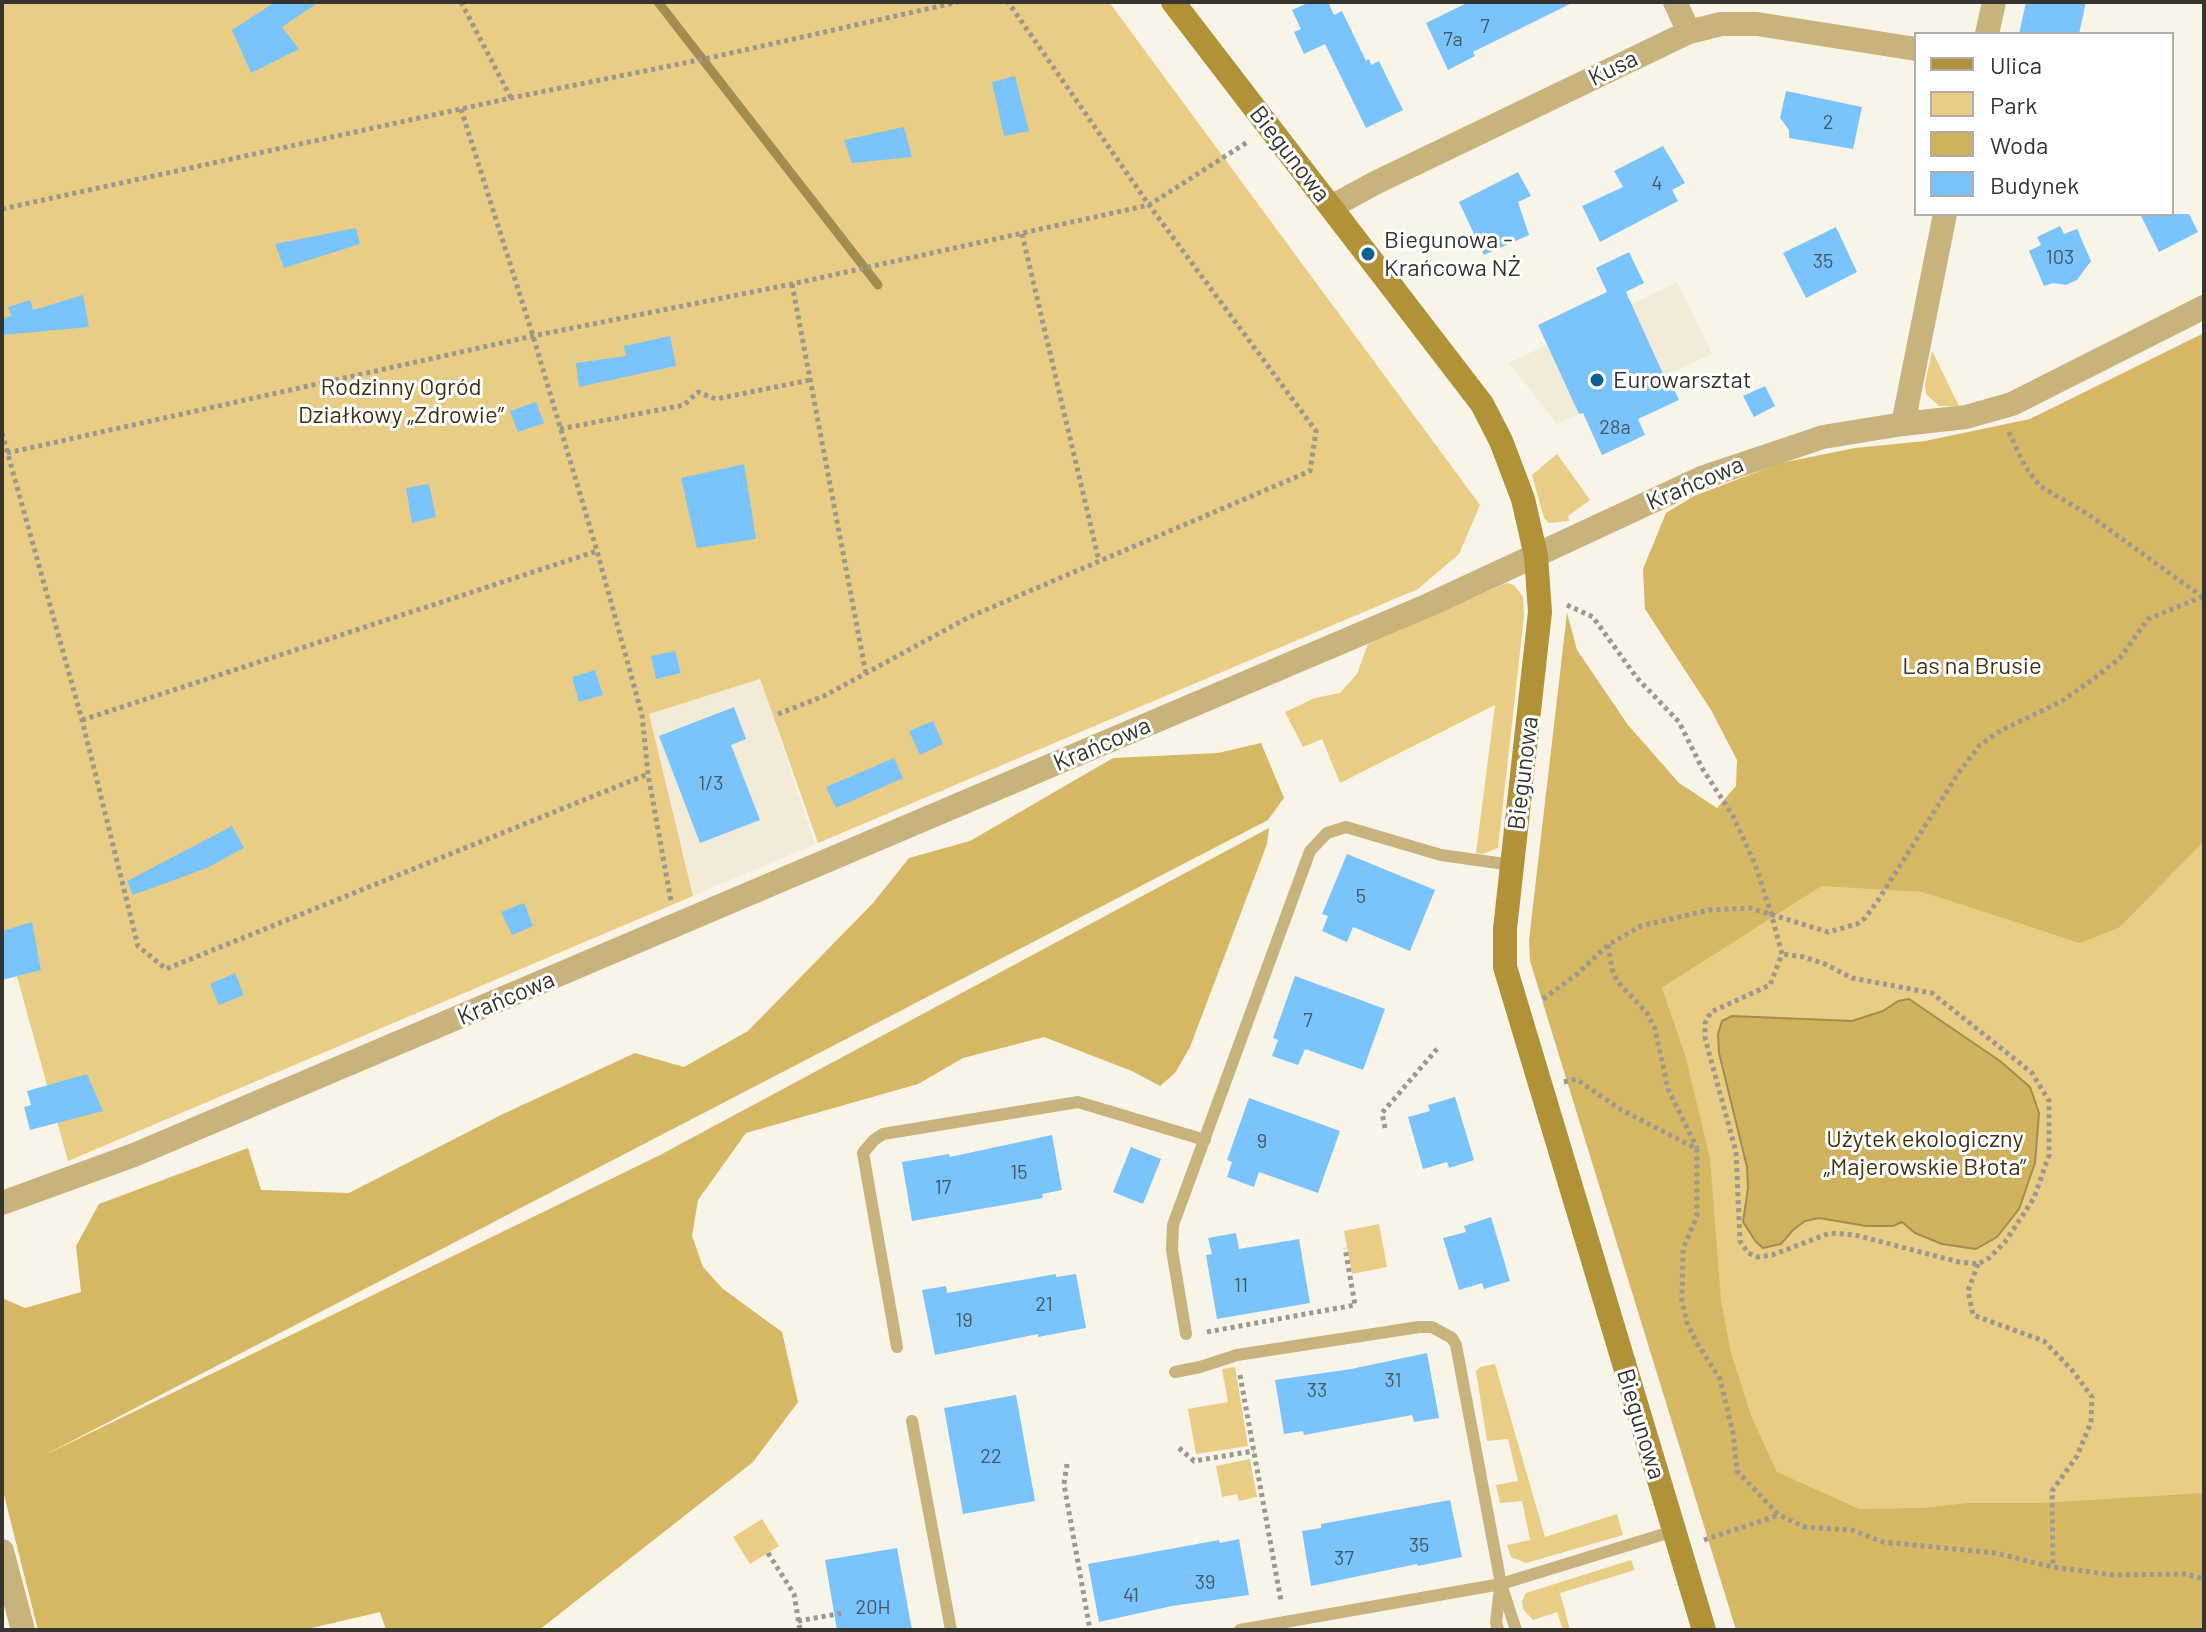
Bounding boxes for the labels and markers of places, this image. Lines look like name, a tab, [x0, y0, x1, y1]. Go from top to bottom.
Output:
place label: Biegunowa - Krańcowa NŻ	[1384, 226, 1521, 282]
marker: Biegunowa - Krańcowa NŻ	[1359, 245, 1377, 263]
place label: Eurowarsztat	[1613, 366, 1751, 394]
marker: Eurowarsztat	[1588, 371, 1606, 389]

